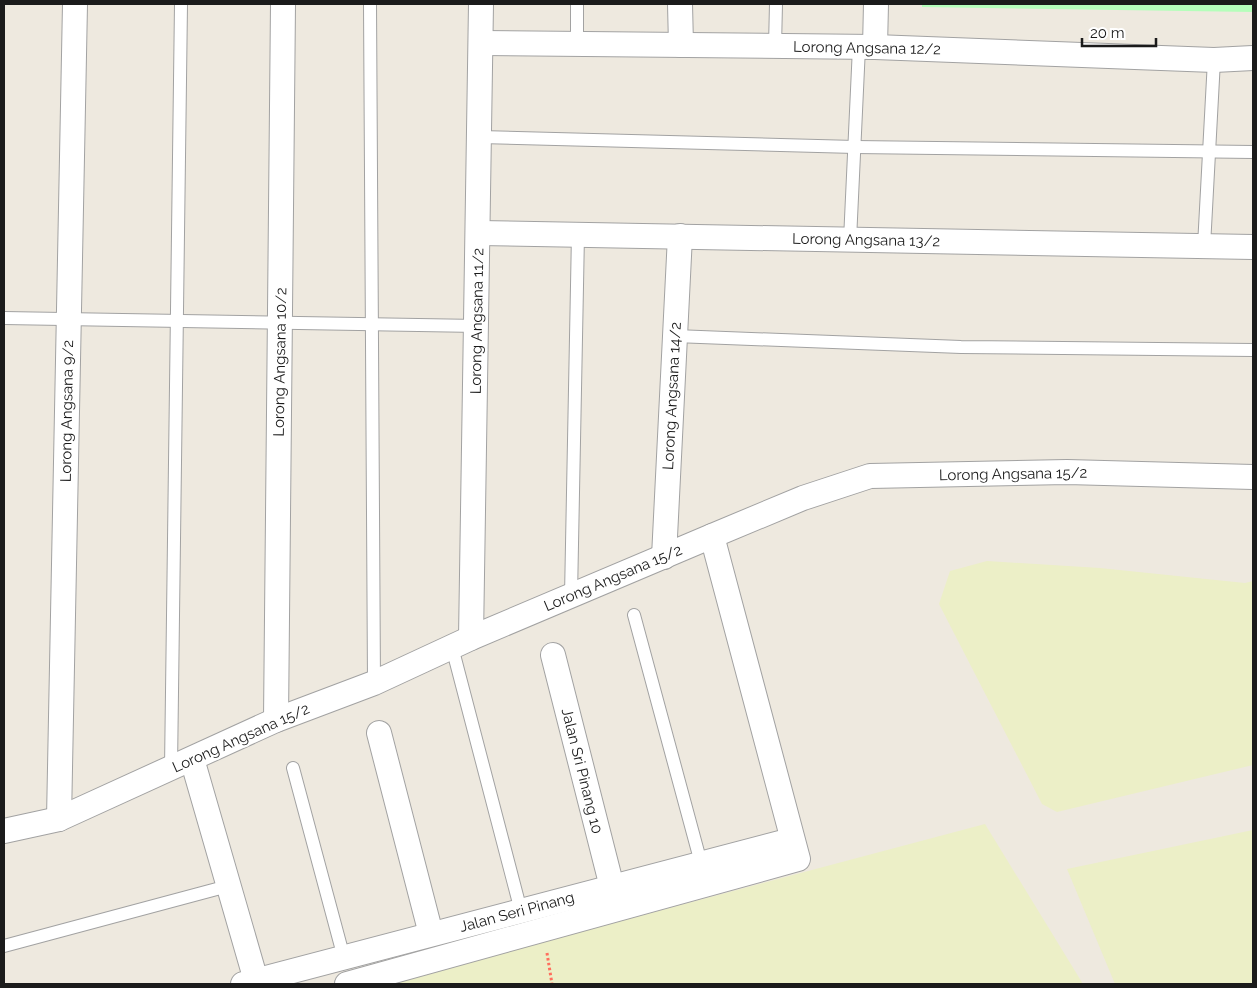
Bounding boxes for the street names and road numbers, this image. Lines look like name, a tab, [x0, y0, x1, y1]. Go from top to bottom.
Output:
street label: Lorong Angsana 12/2	[793, 38, 941, 58]
street label: Lorong Angsana 13/2	[792, 230, 940, 250]
street label: Lorong Angsana 11/2	[467, 247, 487, 394]
street label: Lorong Angsana 10/2	[270, 287, 290, 437]
street label: Lorong Angsana 14/2	[659, 321, 685, 471]
street label: Lorong Angsana 9/2	[57, 339, 77, 482]
street label: Lorong Angsana 15/2	[939, 464, 1087, 484]
street label: Lorong Angsana 15/2	[541, 541, 685, 615]
street label: Lorong Angsana 15/2	[170, 700, 313, 776]
street label: Jalan Sri Pinang 10	[558, 706, 606, 836]
street label: Jalan Seri Pinang	[458, 888, 576, 936]

